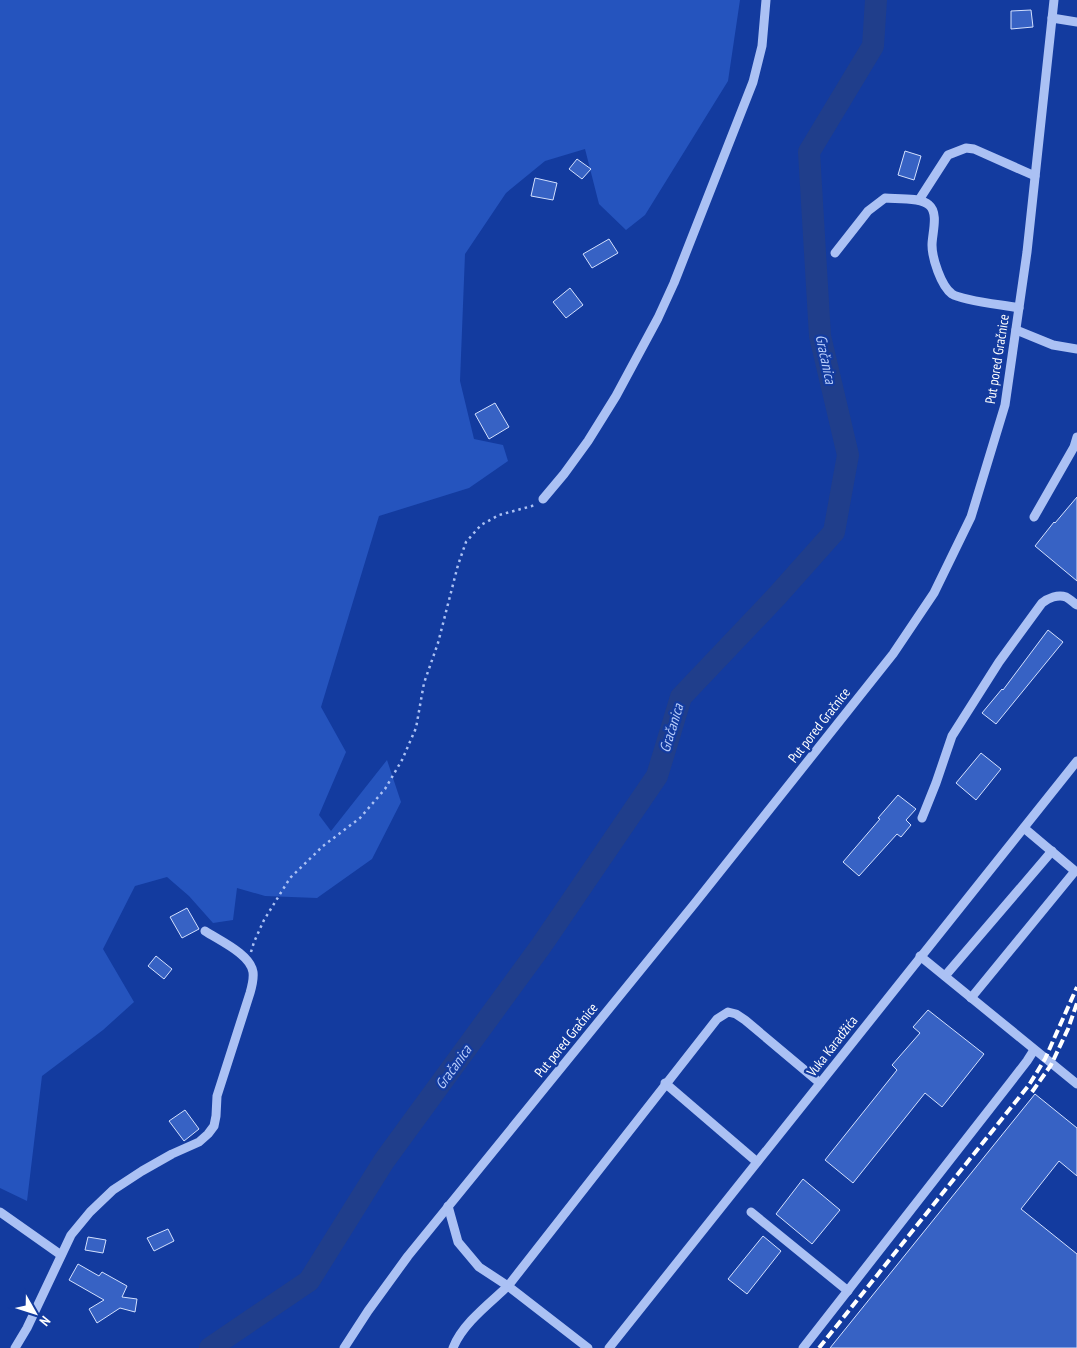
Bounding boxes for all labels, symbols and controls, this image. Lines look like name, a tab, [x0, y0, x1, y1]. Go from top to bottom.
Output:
street label: Put pored Gračnice	[981, 313, 1013, 405]
water label: Gračanica	[812, 333, 841, 386]
street label: Put pored Gračnice	[784, 684, 854, 766]
water label: Gračanica	[655, 700, 688, 755]
street label: Put pored Gračnice	[530, 999, 602, 1081]
street label: Vuka Karadžića	[802, 1012, 861, 1081]
water label: Gračanica	[431, 1040, 476, 1093]
north arrow	[10, 1288, 60, 1338]
text: N	[36, 1313, 54, 1330]

